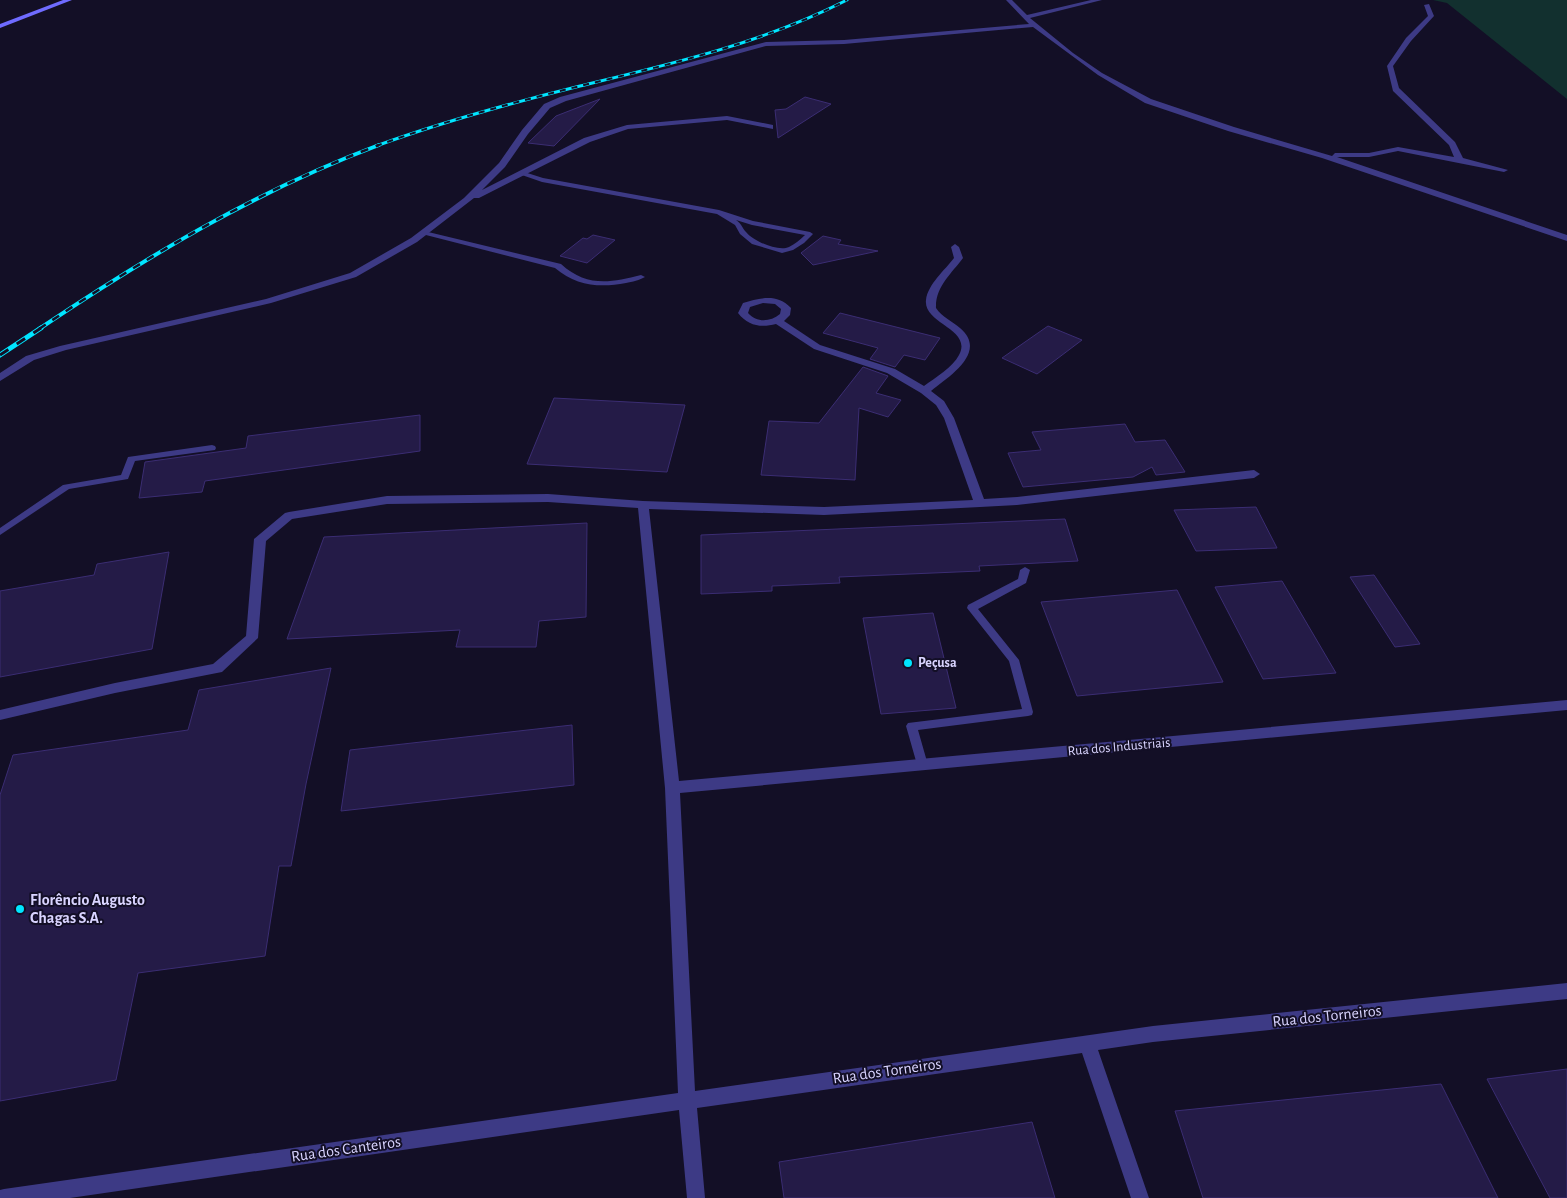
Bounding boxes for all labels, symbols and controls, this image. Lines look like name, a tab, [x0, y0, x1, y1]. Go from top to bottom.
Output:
place label: Peçusa	[918, 656, 957, 670]
marker: Peçusa	[902, 657, 914, 669]
street label: Rua dos Industriais	[1067, 736, 1171, 758]
place label: Florêncio Augusto Chagas S.A.	[30, 892, 145, 926]
marker: Florêncio Augusto Chagas S.A.	[14, 903, 26, 915]
street label: Rua dos Torneiros	[1272, 1002, 1382, 1030]
street label: Rua dos Torneiros	[832, 1055, 942, 1087]
street label: Rua dos Canteiros	[290, 1133, 402, 1165]

